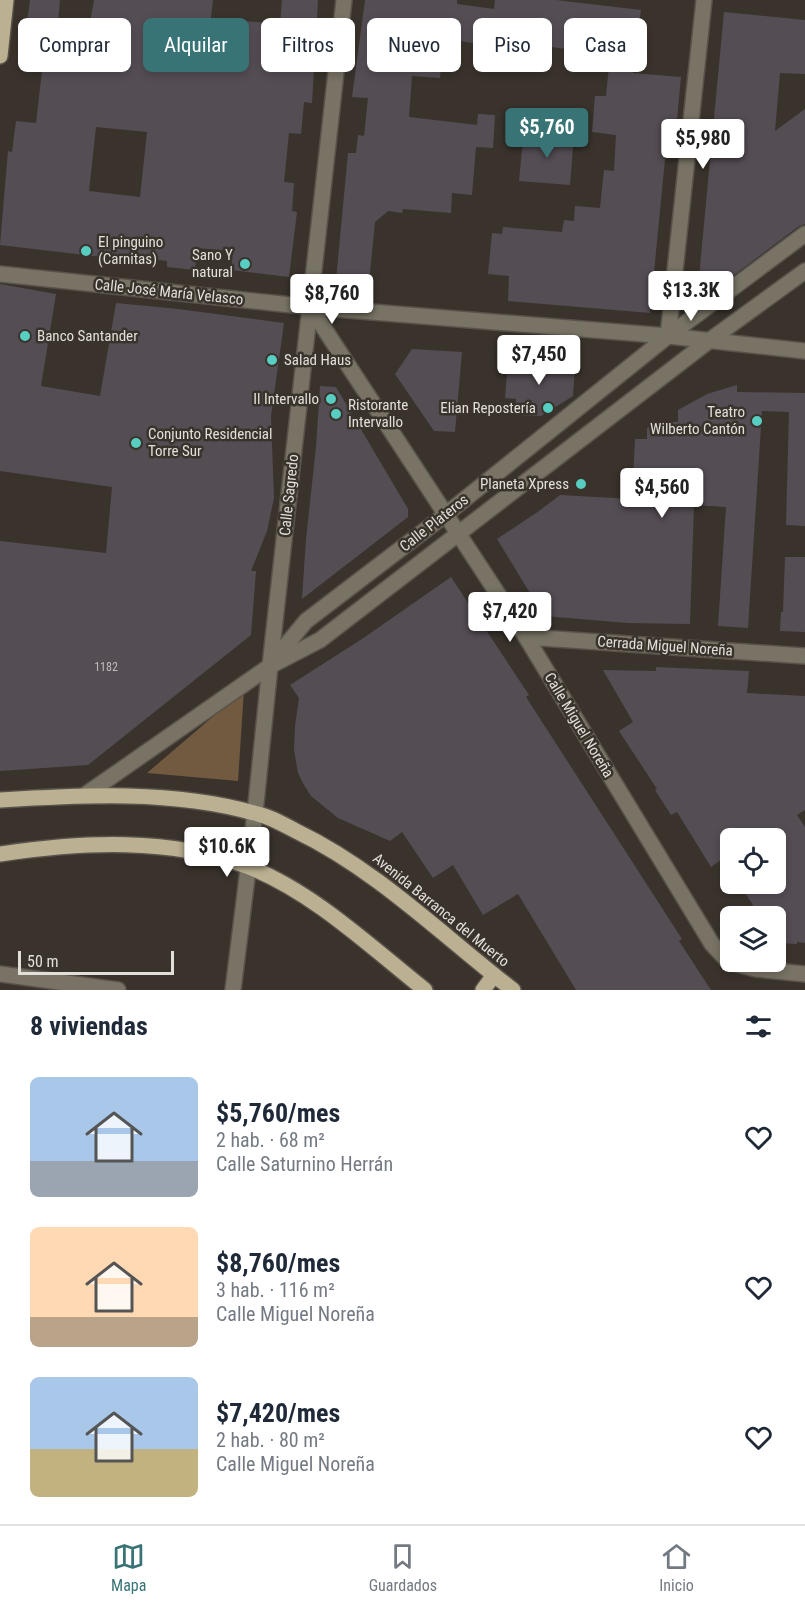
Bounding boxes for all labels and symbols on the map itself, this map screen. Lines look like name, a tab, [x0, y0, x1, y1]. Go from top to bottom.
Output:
pin: $5,760	[498, 108, 596, 159]
pin: $5,980	[654, 119, 752, 170]
place label: El pinguino (Carnitas)	[98, 233, 163, 268]
marker: El pinguino (Carnitas)	[79, 244, 93, 258]
place label: Sano Y natural	[192, 246, 233, 281]
marker: Sano Y natural	[238, 257, 252, 271]
pin: $13.3K	[642, 271, 740, 322]
pin: $8,760	[283, 274, 381, 325]
street label: Calle José María Velasco	[94, 275, 244, 309]
place label: Banco Santander	[37, 327, 138, 345]
marker: Banco Santander	[18, 329, 32, 343]
pin: $7,450	[490, 335, 588, 386]
place label: Salad Haus	[284, 351, 351, 369]
marker: Salad Haus	[265, 353, 279, 367]
place label: Il Intervallo	[253, 390, 319, 408]
marker: Il Intervallo	[324, 392, 338, 406]
place label: Ristorante Intervallo	[348, 396, 408, 431]
place label: Elian Repostería	[440, 399, 536, 417]
marker: Elian Repostería	[541, 401, 555, 415]
place label: Teatro Wilberto Cantón	[650, 403, 745, 438]
marker: Ristorante Intervallo	[329, 407, 343, 421]
marker: Teatro Wilberto Cantón	[750, 414, 764, 428]
place label: Conjunto Residencial Torre Sur	[148, 425, 272, 460]
marker: Conjunto Residencial Torre Sur	[129, 436, 143, 450]
street label: Calle Sagredo	[276, 453, 302, 537]
pin: $4,560	[613, 468, 711, 519]
place label: Planeta Xpress	[480, 475, 569, 493]
marker: Planeta Xpress	[574, 477, 588, 491]
street label: Calle Plateros	[396, 490, 472, 555]
pin: $7,420	[461, 592, 559, 643]
street label: Cerrada Miguel Noreña	[597, 632, 733, 660]
house number: 1182	[94, 660, 118, 674]
street label: Calle Miguel Noreña	[541, 669, 617, 781]
pin: $10.6K	[178, 827, 276, 878]
street label: Avenida Barranca del Muerto	[369, 849, 513, 971]
scale bar	[18, 948, 174, 976]

